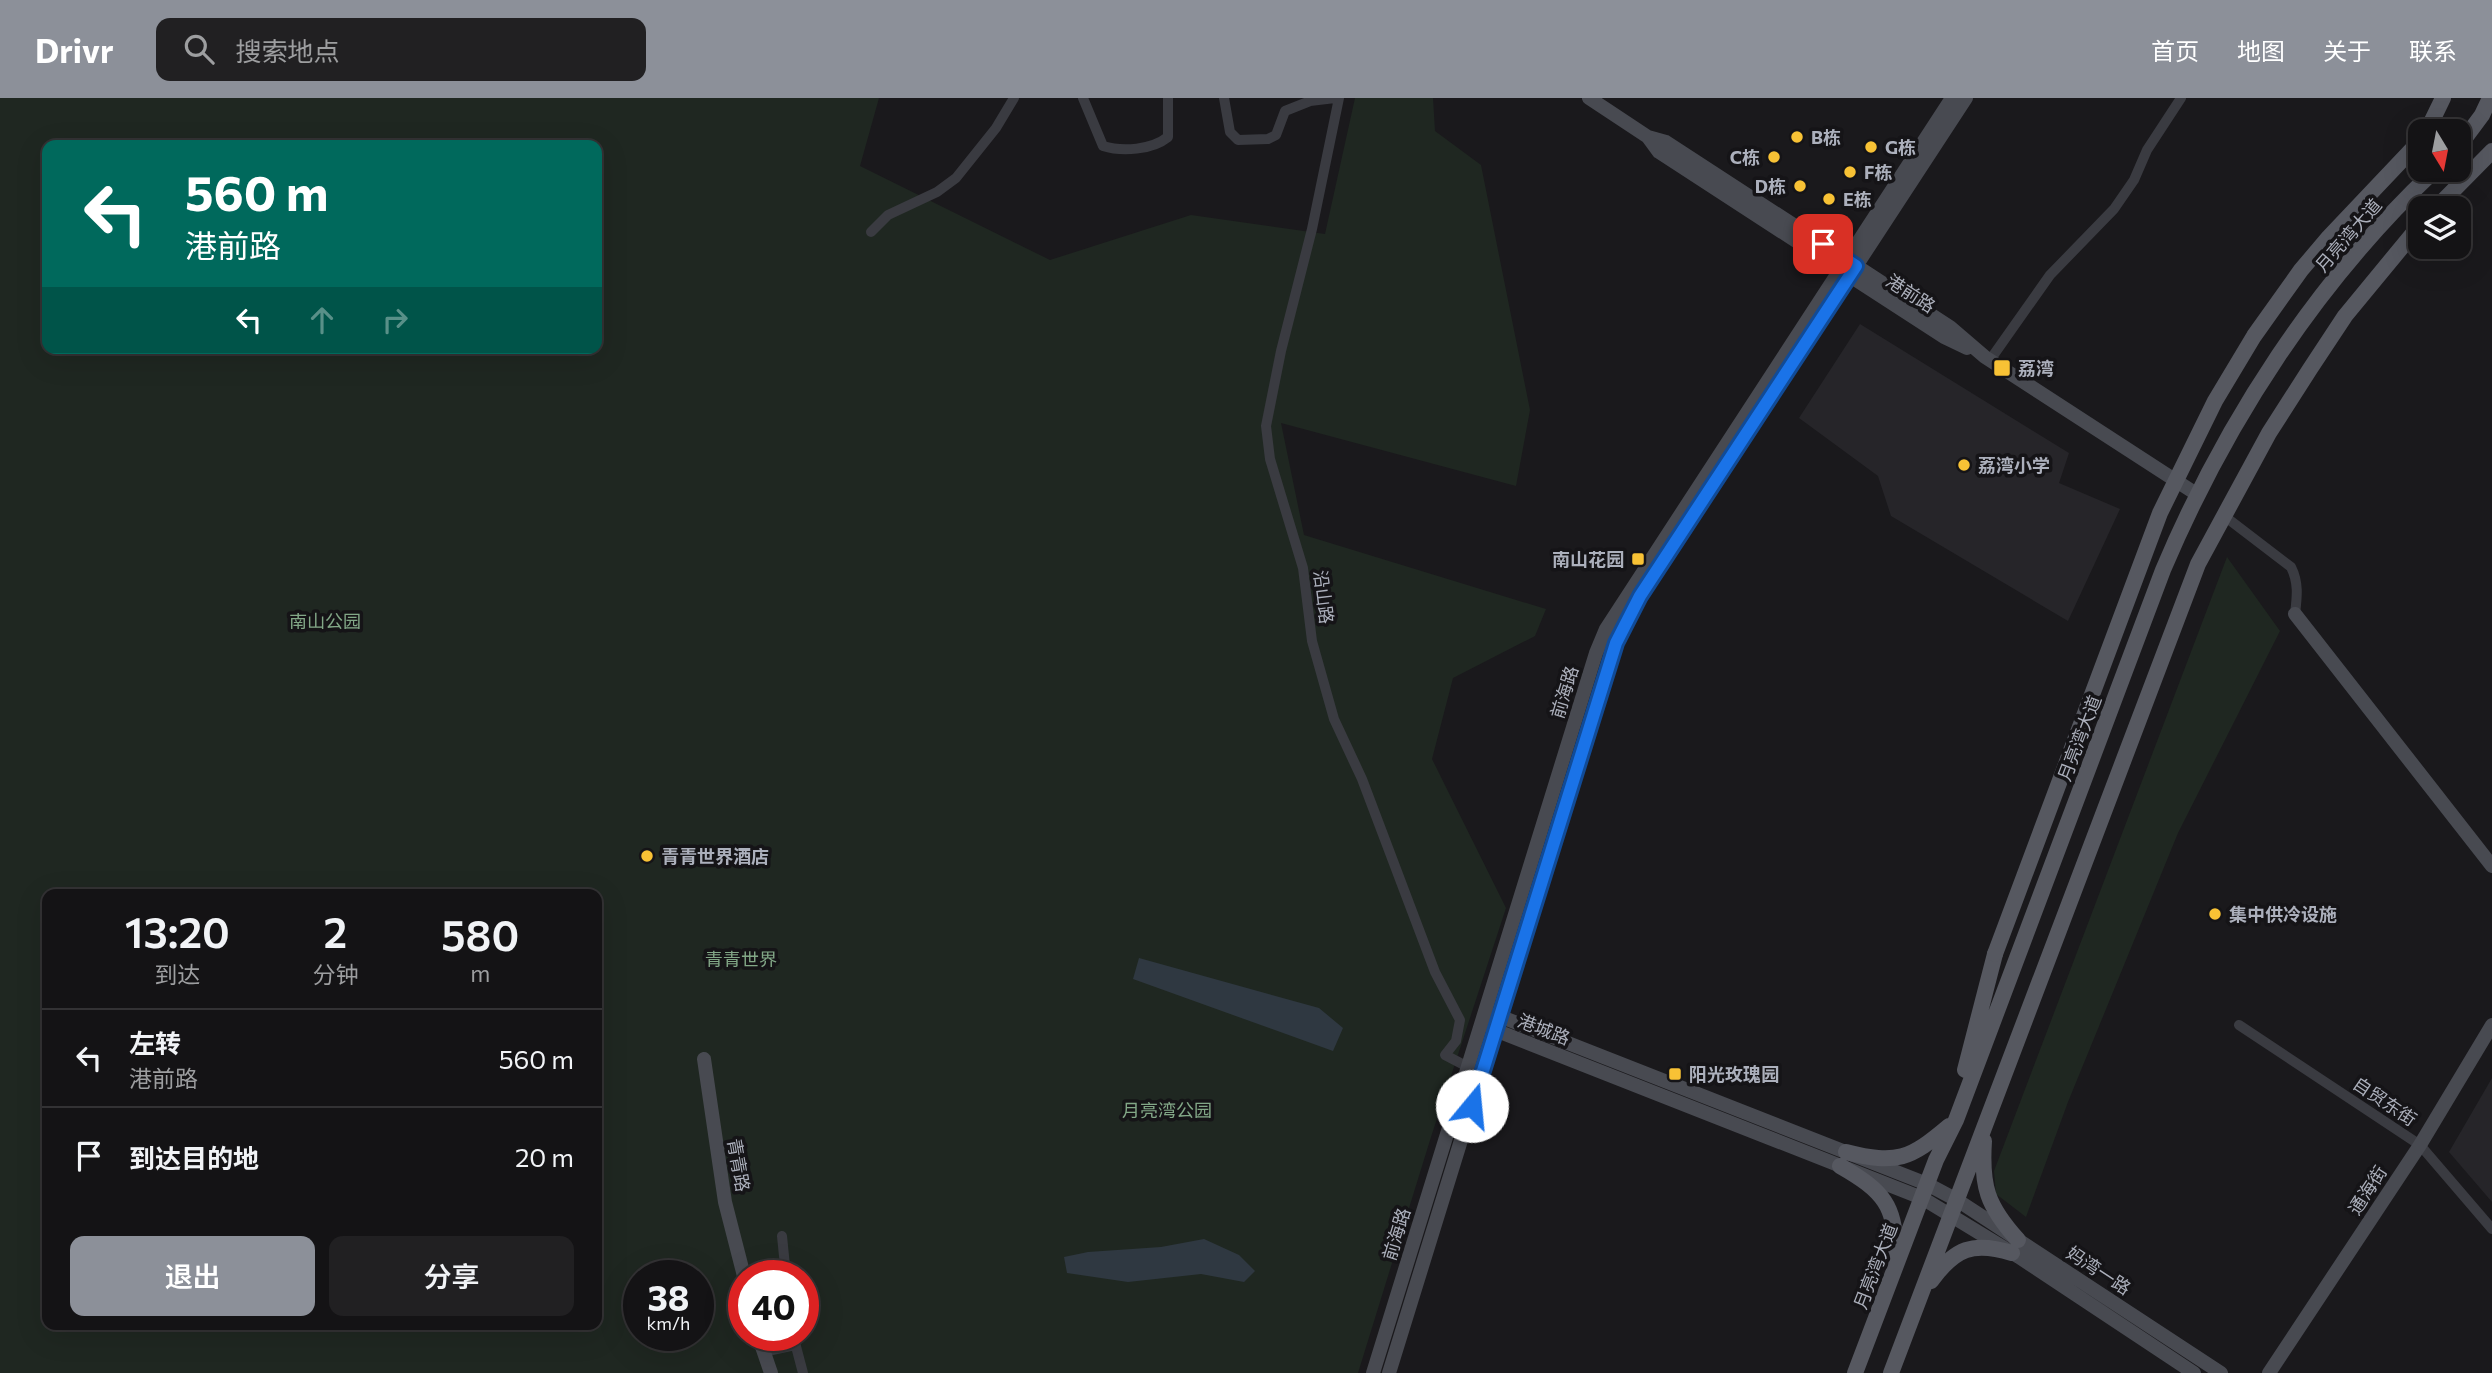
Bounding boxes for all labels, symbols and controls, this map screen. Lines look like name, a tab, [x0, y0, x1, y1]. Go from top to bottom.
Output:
search box	[156, 18, 646, 81]
text: Drivr	[35, 29, 114, 70]
icon: search	[180, 30, 218, 68]
text: 搜索地点	[236, 35, 340, 66]
text: 首页	[2151, 36, 2199, 65]
text: 地图	[2237, 36, 2285, 65]
text: 关于	[2323, 36, 2371, 65]
text: 联系	[2409, 36, 2457, 65]
north arrow	[2408, 119, 2471, 182]
map controls	[2408, 119, 2471, 259]
place label: B栋	[1811, 126, 1841, 148]
marker: B栋	[1789, 129, 1805, 145]
place label: G栋	[1885, 136, 1916, 158]
marker: G栋	[1863, 139, 1879, 155]
place label: C栋	[1730, 146, 1760, 168]
marker: C栋	[1766, 149, 1782, 165]
text: 560 m	[185, 161, 328, 221]
place label: F栋	[1864, 161, 1892, 183]
marker: F栋	[1842, 164, 1858, 180]
icon: left	[70, 168, 161, 259]
place label: D栋	[1755, 175, 1786, 197]
marker: D栋	[1792, 178, 1808, 194]
place label: E栋	[1843, 188, 1872, 210]
marker: E栋	[1821, 191, 1837, 207]
street label: 月亮湾大道	[2310, 194, 2386, 276]
button: layers	[2408, 196, 2471, 259]
pin	[1793, 214, 1853, 274]
text: 港前路	[185, 225, 281, 265]
icon: arrive	[1804, 225, 1842, 263]
street label: 港前路	[1882, 269, 1940, 317]
icon: left	[230, 301, 268, 339]
icon: ahead	[303, 301, 341, 339]
icon: right	[376, 301, 414, 339]
place label: 荔湾	[2018, 357, 2054, 379]
marker: 荔湾	[1992, 358, 2012, 378]
place label: 荔湾小学	[1978, 454, 2050, 476]
marker: 荔湾小学	[1956, 457, 1972, 473]
place label: 南山花园	[1552, 548, 1624, 570]
marker: 南山花园	[1630, 551, 1646, 567]
street label: 沿山路	[1310, 569, 1338, 625]
park label: 南山公园	[289, 610, 361, 632]
street label: 前海路	[1546, 663, 1582, 721]
street label: 月亮湾大道	[2053, 692, 2105, 784]
place label: 青青世界酒店	[661, 845, 769, 867]
marker: 青青世界酒店	[639, 848, 655, 864]
place label: 集中供冷设施	[2229, 903, 2337, 925]
text: 13:20	[125, 905, 230, 957]
text: 2	[324, 905, 347, 957]
marker: 集中供冷设施	[2207, 906, 2223, 922]
text: 580	[441, 908, 519, 960]
park label: 青青世界	[705, 948, 777, 970]
text: m	[470, 959, 490, 987]
text: 到达	[154, 960, 200, 988]
text: 分钟	[312, 960, 358, 988]
street label: 港城路	[1515, 1009, 1573, 1049]
text: 左转	[129, 1027, 181, 1058]
icon: left	[70, 1039, 108, 1077]
text: 560 m	[499, 1043, 574, 1074]
place label: 阳光玫瑰园	[1689, 1063, 1779, 1085]
text: 港前路	[129, 1064, 198, 1092]
marker: 阳光玫瑰园	[1667, 1066, 1683, 1082]
position arrow	[1435, 1069, 1509, 1143]
street label: 自贸东街	[2349, 1072, 2421, 1130]
park label: 月亮湾公园	[1122, 1099, 1212, 1121]
icon: arrive	[70, 1137, 108, 1175]
street label: 青青路	[723, 1137, 755, 1193]
text: 20 m	[515, 1141, 574, 1172]
text: 到达目的地	[129, 1142, 259, 1173]
street label: 通海街	[2343, 1161, 2391, 1219]
street label: 前海路	[1378, 1205, 1414, 1263]
street label: 月亮湾大道	[1849, 1220, 1901, 1312]
button: 退出	[70, 1236, 315, 1316]
button: 分享	[329, 1236, 574, 1316]
street label: 妈湾一路	[2063, 1241, 2135, 1299]
speed limit sign: 40	[728, 1260, 819, 1351]
text: 38	[647, 1275, 690, 1318]
text: km/h	[647, 1312, 690, 1334]

